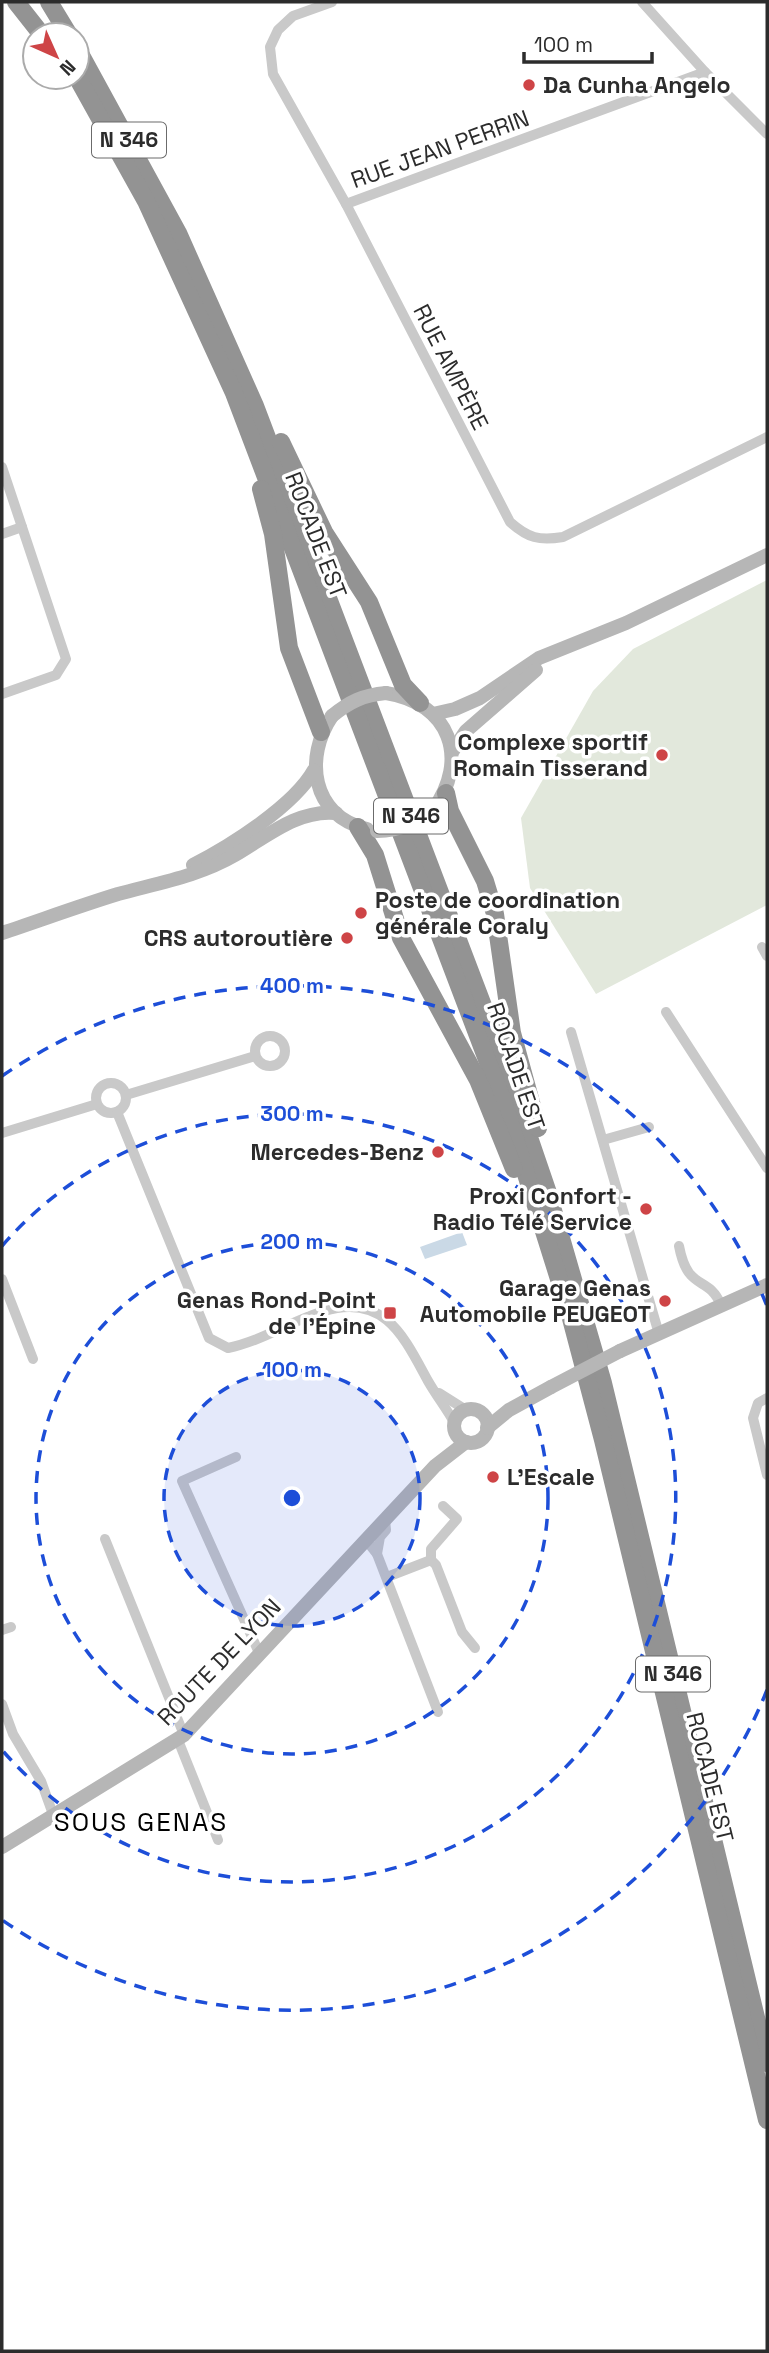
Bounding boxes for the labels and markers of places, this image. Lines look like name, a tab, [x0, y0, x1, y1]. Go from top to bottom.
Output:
place label: Da Cunha Angelo	[543, 70, 731, 100]
marker: Da Cunha Angelo	[521, 77, 537, 93]
place label: Complexe sportif Romain Tisserand	[453, 727, 648, 783]
marker: Complexe sportif Romain Tisserand	[654, 747, 670, 763]
place label: Poste de coordination générale Coraly	[375, 885, 620, 941]
marker: Poste de coordination générale Coraly	[353, 905, 369, 921]
place label: CRS autoroutière	[144, 923, 333, 953]
marker: CRS autoroutière	[339, 930, 355, 946]
place label: Mercedes-Benz	[250, 1137, 424, 1167]
marker: Mercedes-Benz	[430, 1144, 446, 1160]
place label: Proxi Confort - Radio Télé Service	[433, 1181, 632, 1237]
marker: Proxi Confort - Radio Télé Service	[638, 1201, 654, 1217]
place label: Garage Genas Automobile PEUGEOT	[420, 1273, 651, 1329]
place label: Genas Rond-Point de l'Épine	[177, 1285, 376, 1341]
marker: Garage Genas Automobile PEUGEOT	[657, 1293, 673, 1309]
marker: Genas Rond-Point de l'Épine	[382, 1305, 398, 1321]
place label: L'Escale	[507, 1462, 595, 1492]
marker: L'Escale	[485, 1469, 501, 1485]
centre of rings	[280, 1486, 304, 1510]

